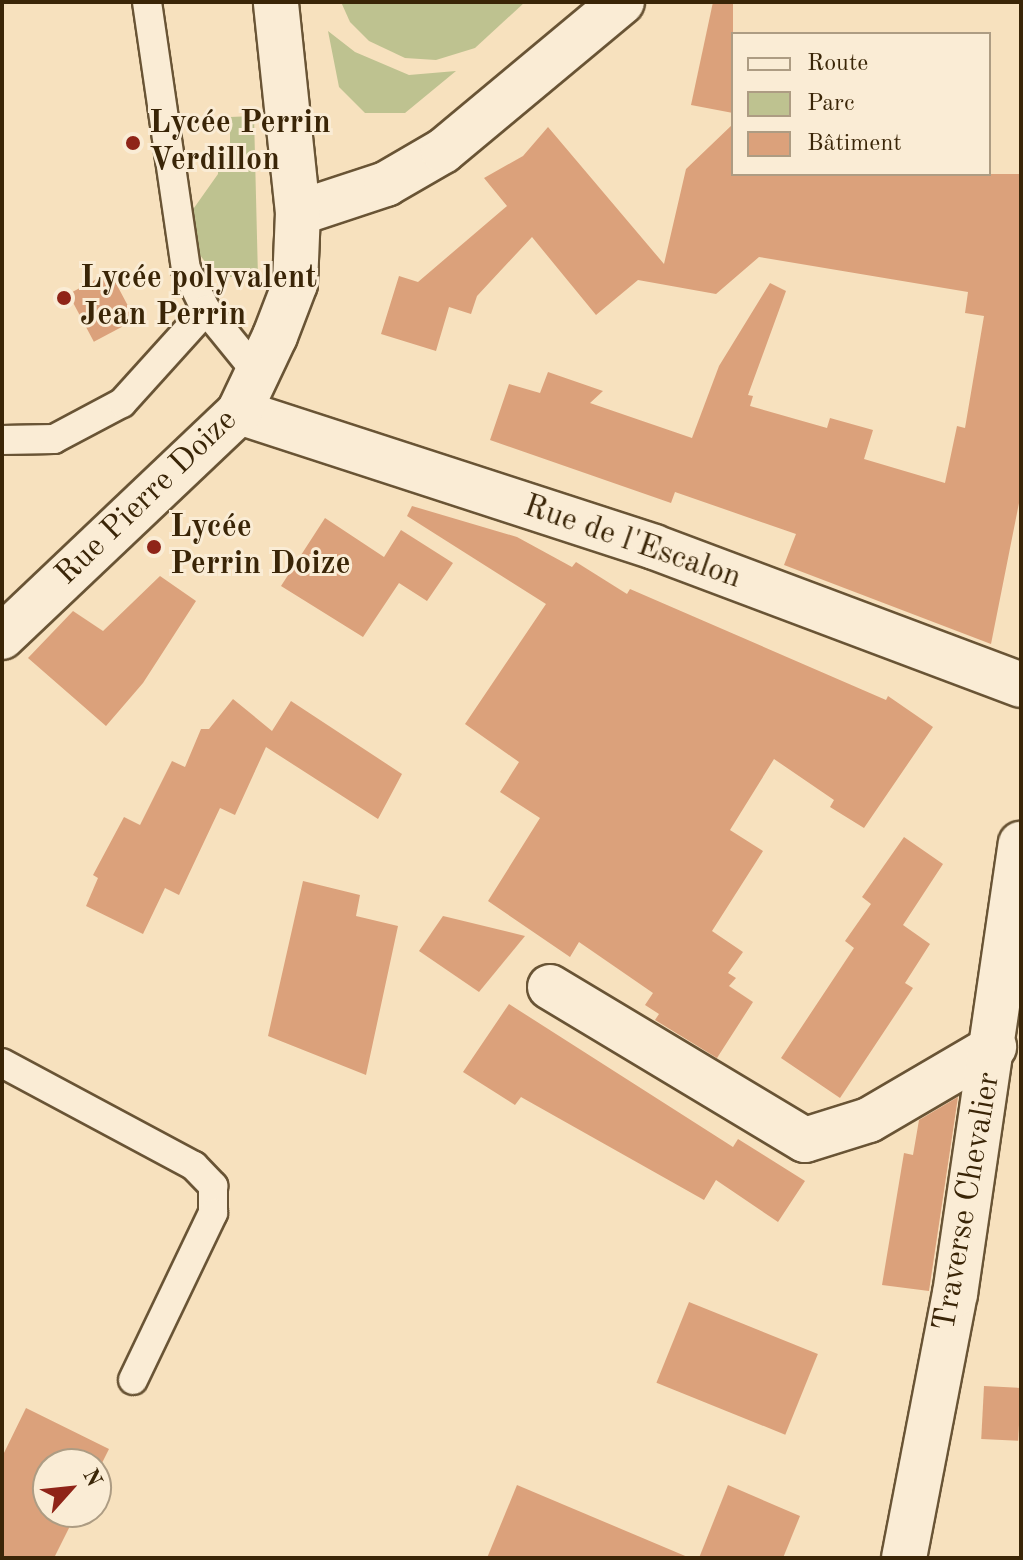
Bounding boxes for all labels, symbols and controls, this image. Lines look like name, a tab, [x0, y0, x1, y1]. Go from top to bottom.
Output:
legend	[731, 32, 991, 176]
text: Route	[807, 52, 868, 76]
text: Parc	[807, 92, 854, 116]
place label: Lycée Perrin Verdillon	[149, 106, 331, 181]
text: Bâtiment	[807, 132, 902, 156]
marker: Lycée Perrin Verdillon	[124, 134, 142, 152]
place label: Lycée polyvalent Jean Perrin	[80, 261, 317, 336]
marker: Lycée polyvalent Jean Perrin	[55, 289, 73, 307]
street label: Rue Pierre Doize	[48, 402, 246, 594]
street label: Rue de l'Escalon	[518, 488, 746, 598]
place label: Lycée Perrin Doize	[170, 510, 350, 585]
marker: Lycée Perrin Doize	[145, 538, 163, 556]
street label: Traverse Chevalier	[926, 1070, 1010, 1334]
north arrow	[32, 1448, 112, 1528]
text: N	[78, 1466, 105, 1490]

